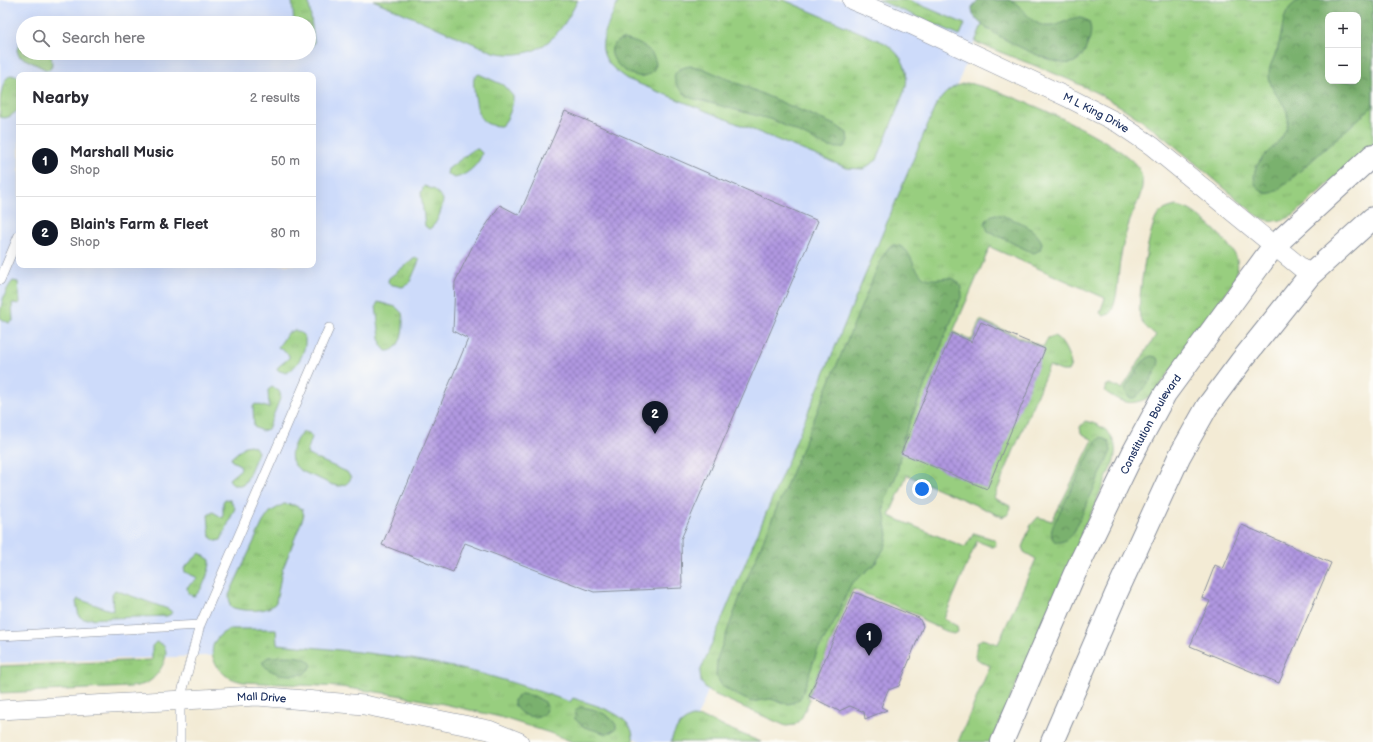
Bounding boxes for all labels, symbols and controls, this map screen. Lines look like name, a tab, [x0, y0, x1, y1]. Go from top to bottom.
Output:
map controls	[1325, 12, 1361, 84]
button: +	[1325, 12, 1361, 48]
search box	[16, 16, 316, 60]
icon: search	[30, 27, 52, 49]
text: Search here	[62, 29, 145, 48]
button: −	[1325, 48, 1361, 84]
text: Nearby	[32, 88, 89, 108]
text: 2 results	[250, 90, 300, 106]
street label: M L King Drive	[1061, 90, 1132, 136]
text: Marshall Music	[70, 143, 174, 162]
text: 1	[42, 153, 48, 169]
text: 50 m	[271, 153, 300, 169]
text: Shop	[70, 162, 100, 178]
text: Blain's Farm & Fleet	[70, 215, 208, 234]
text: 2	[41, 225, 49, 241]
text: 80 m	[271, 225, 300, 241]
text: Shop	[70, 234, 100, 250]
street label: Constitution Boulevard	[1117, 372, 1184, 476]
pin: 2	[642, 401, 668, 434]
your location	[912, 479, 932, 499]
pin: 1	[856, 623, 882, 656]
street label: Mall Drive	[237, 689, 287, 705]

